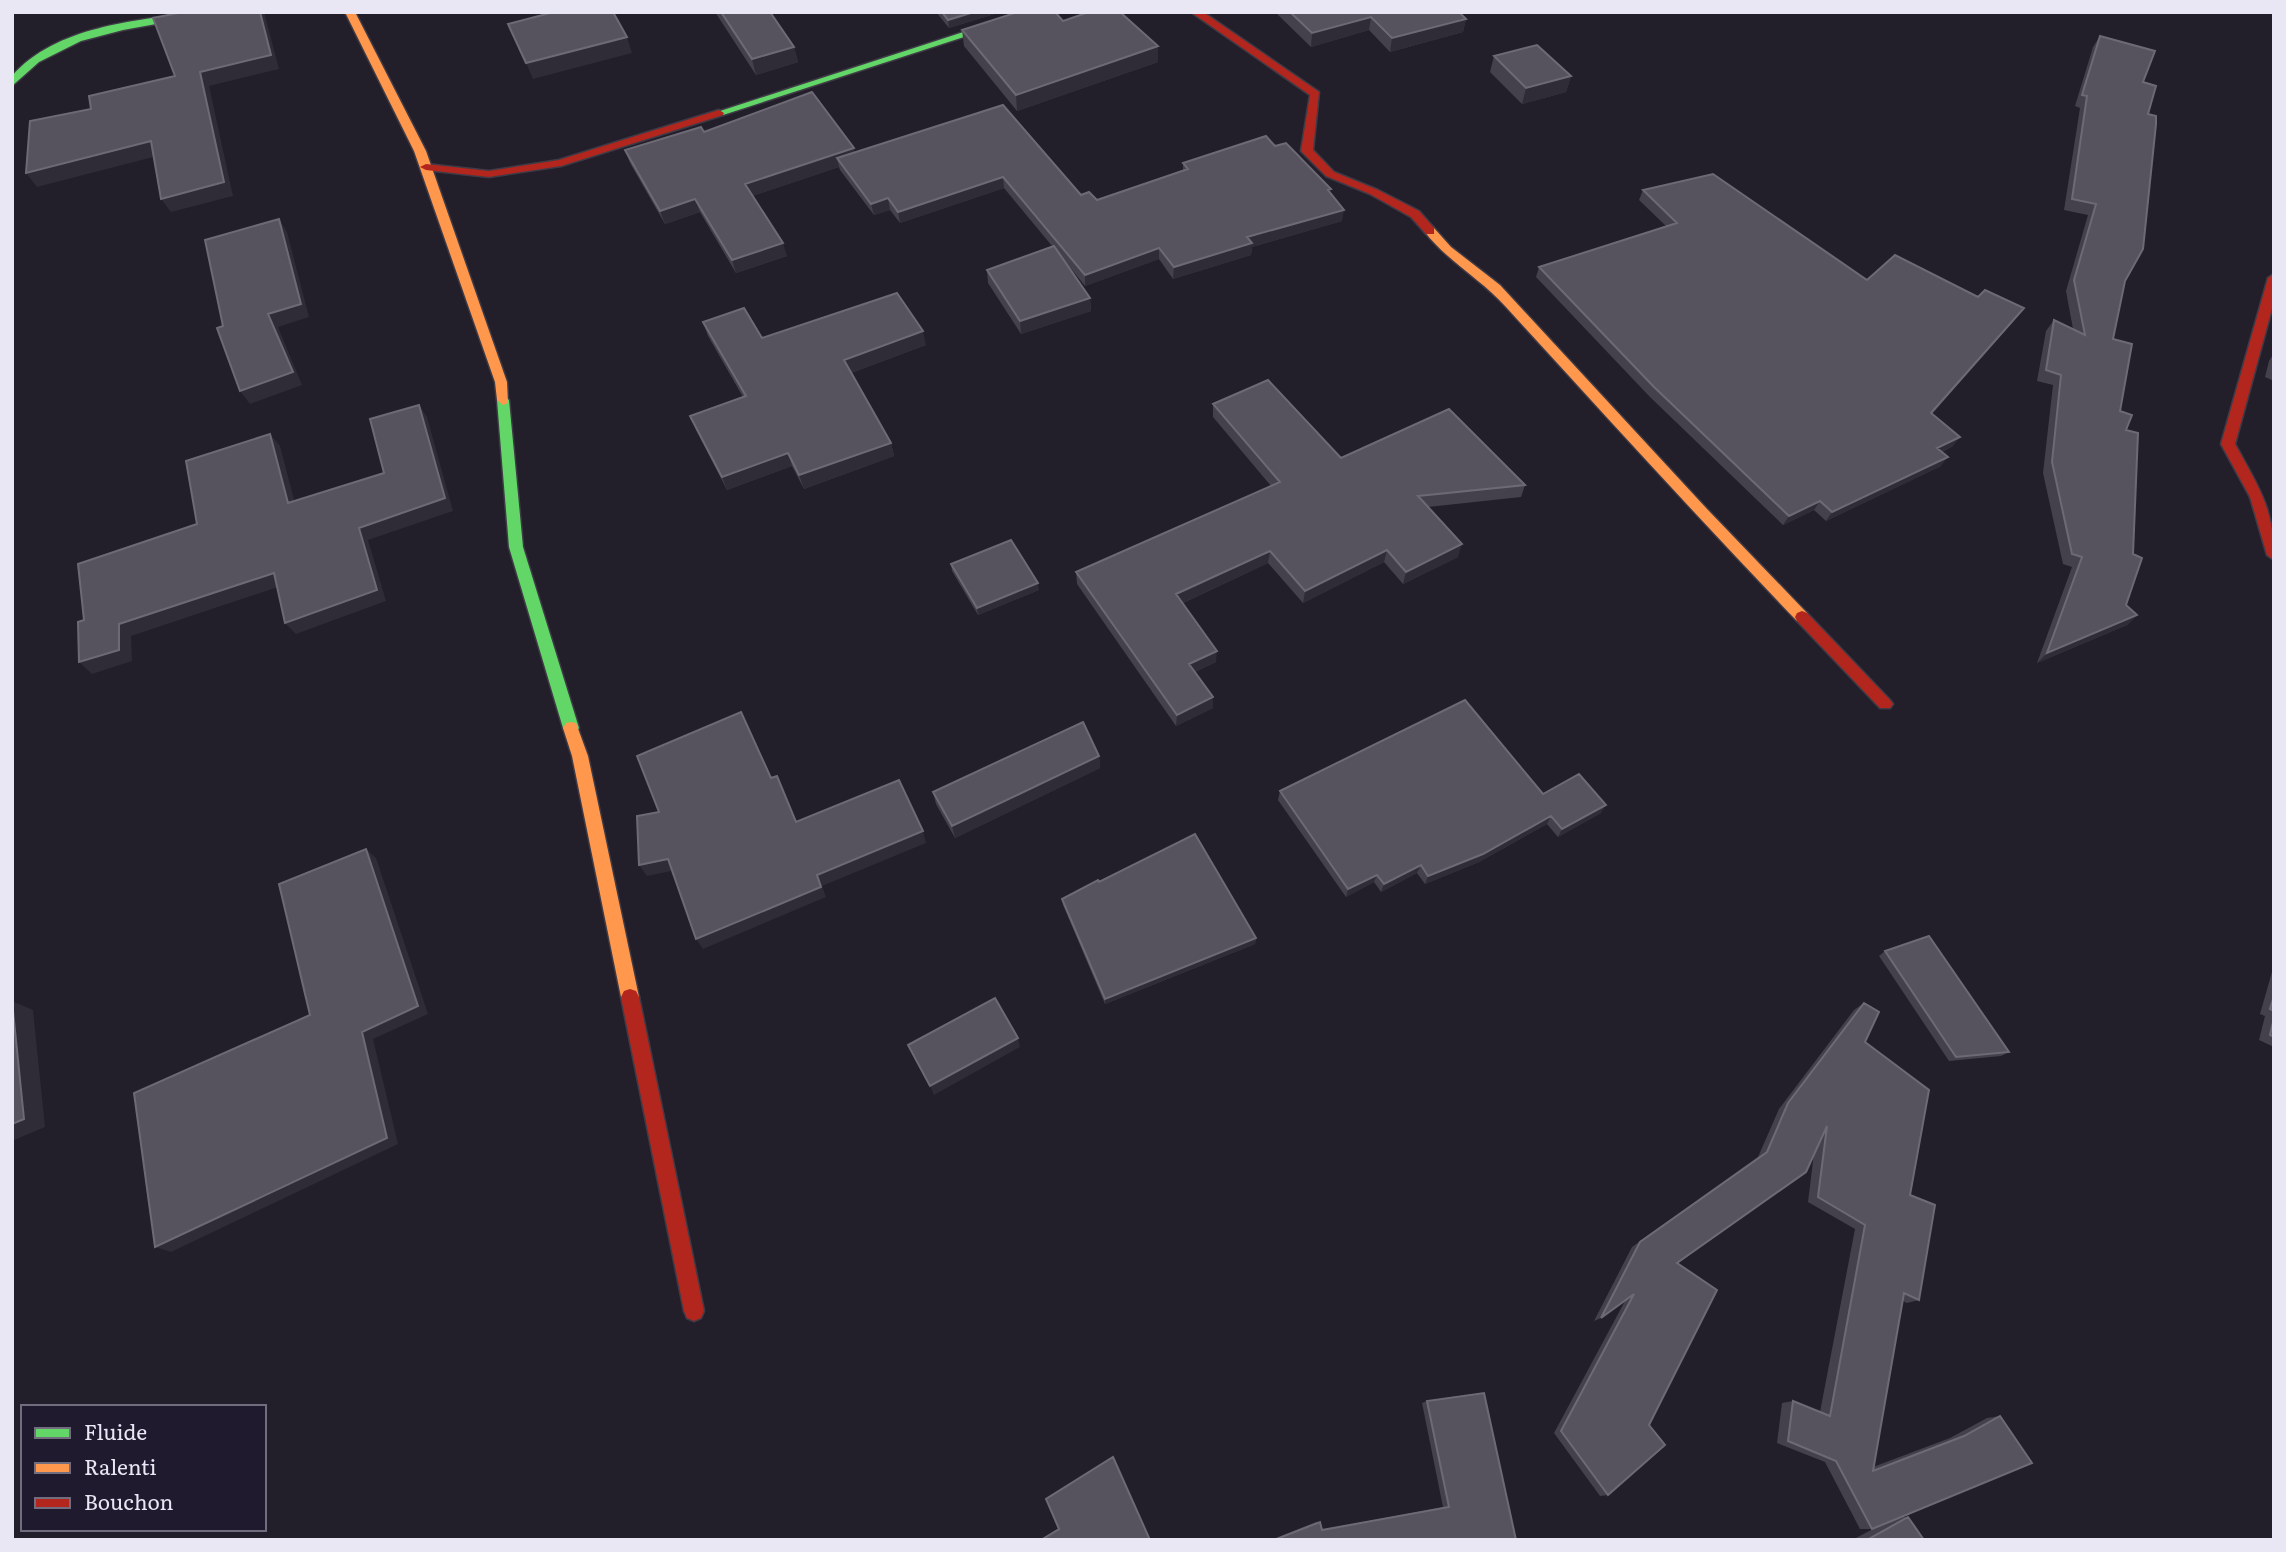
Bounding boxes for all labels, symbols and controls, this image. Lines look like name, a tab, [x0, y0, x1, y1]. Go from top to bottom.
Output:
legend	[21, 1405, 266, 1531]
text: Fluide	[84, 1415, 147, 1446]
text: Ralenti	[84, 1450, 157, 1481]
text: Bouchon	[84, 1485, 174, 1516]

